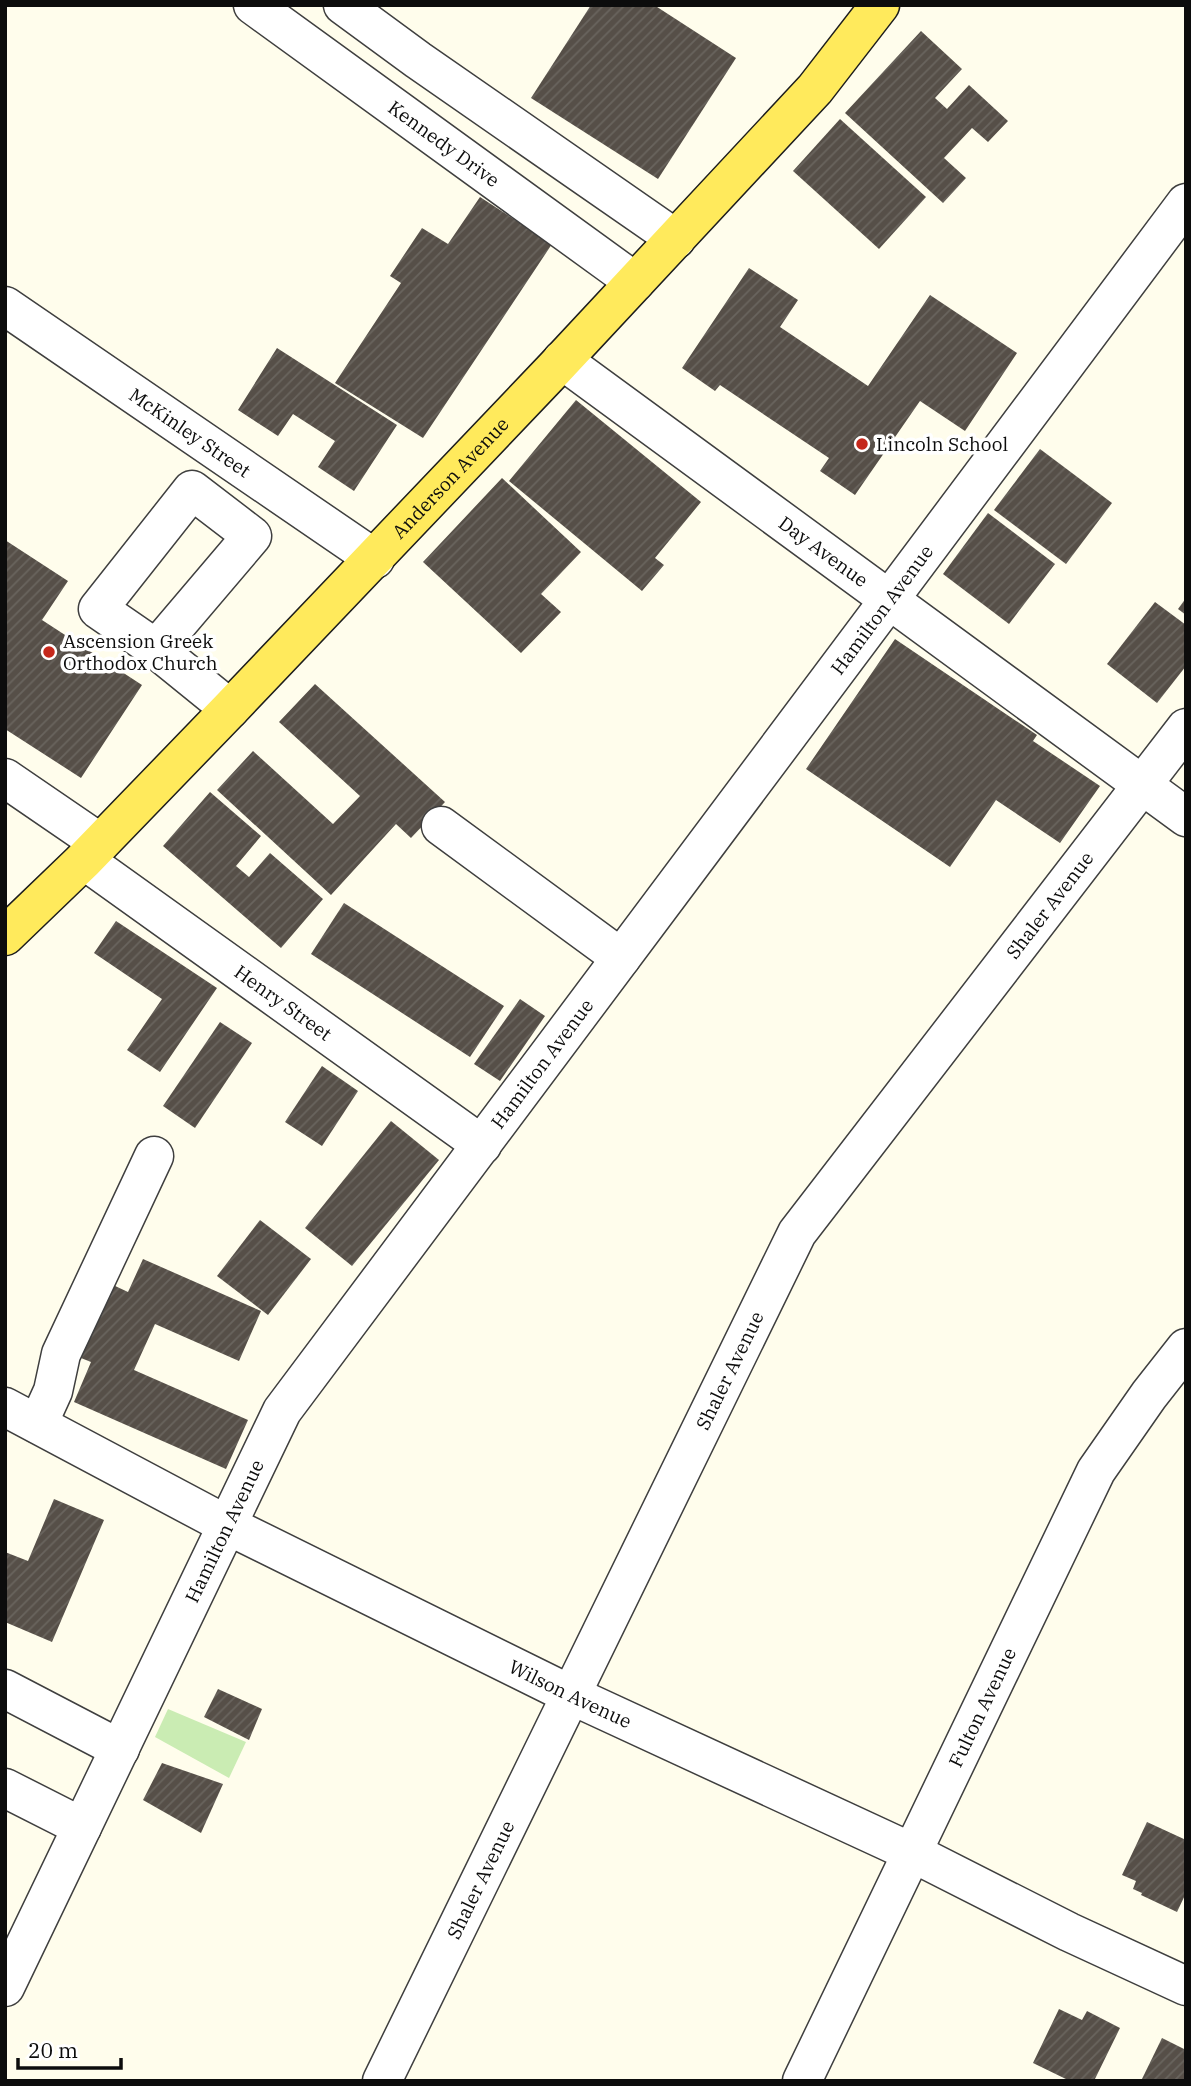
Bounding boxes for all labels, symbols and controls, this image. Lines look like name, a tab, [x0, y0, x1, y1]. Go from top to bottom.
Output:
street label: Kennedy Drive	[384, 95, 505, 192]
street label: McKinley Street	[125, 383, 255, 483]
street label: Anderson Avenue	[387, 412, 514, 544]
place label: Lincoln School	[876, 432, 1008, 456]
marker: Lincoln School	[854, 436, 870, 452]
street label: Day Avenue	[774, 511, 873, 592]
street label: Hamilton Avenue	[825, 540, 938, 679]
place label: Ascension Greek Orthodox Church	[63, 629, 218, 675]
marker: Ascension Greek Orthodox Church	[41, 644, 57, 660]
street label: Shaler Avenue	[1001, 847, 1098, 964]
street label: Henry Street	[230, 960, 337, 1046]
street label: Hamilton Avenue	[486, 994, 598, 1133]
street label: Shaler Avenue	[691, 1307, 769, 1434]
street label: Hamilton Avenue	[180, 1456, 269, 1606]
street label: Fulton Avenue	[943, 1644, 1021, 1771]
street label: Wilson Avenue	[505, 1654, 635, 1733]
street label: Shaler Avenue	[441, 1817, 520, 1943]
scale bar	[18, 2026, 121, 2070]
text: 20 m	[28, 2036, 78, 2064]

